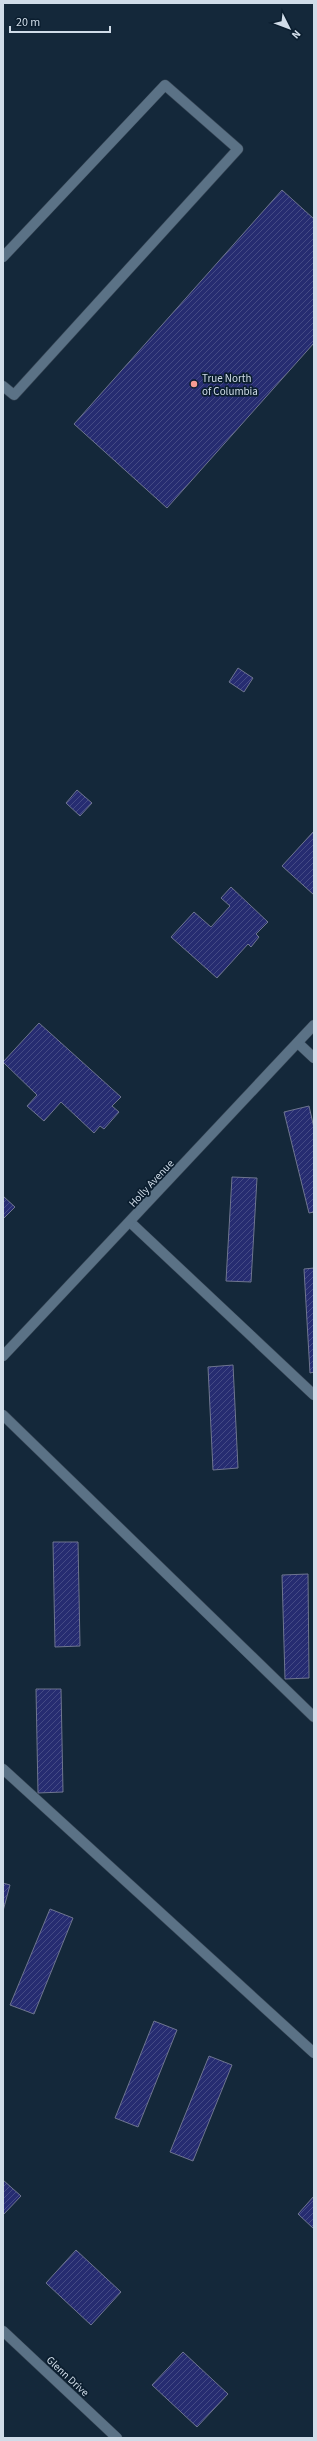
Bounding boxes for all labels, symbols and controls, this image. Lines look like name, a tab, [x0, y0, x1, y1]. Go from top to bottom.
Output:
scale bar	[10, 8, 110, 34]
north arrow	[269, 8, 309, 48]
text: 20 m	[16, 14, 40, 31]
text: N	[288, 27, 304, 42]
place label: True North of Columbia	[202, 371, 258, 399]
marker: True North of Columbia	[189, 379, 199, 389]
street label: Holly Avenue	[125, 1156, 178, 1210]
street label: Glenn Drive	[43, 2353, 93, 2400]

